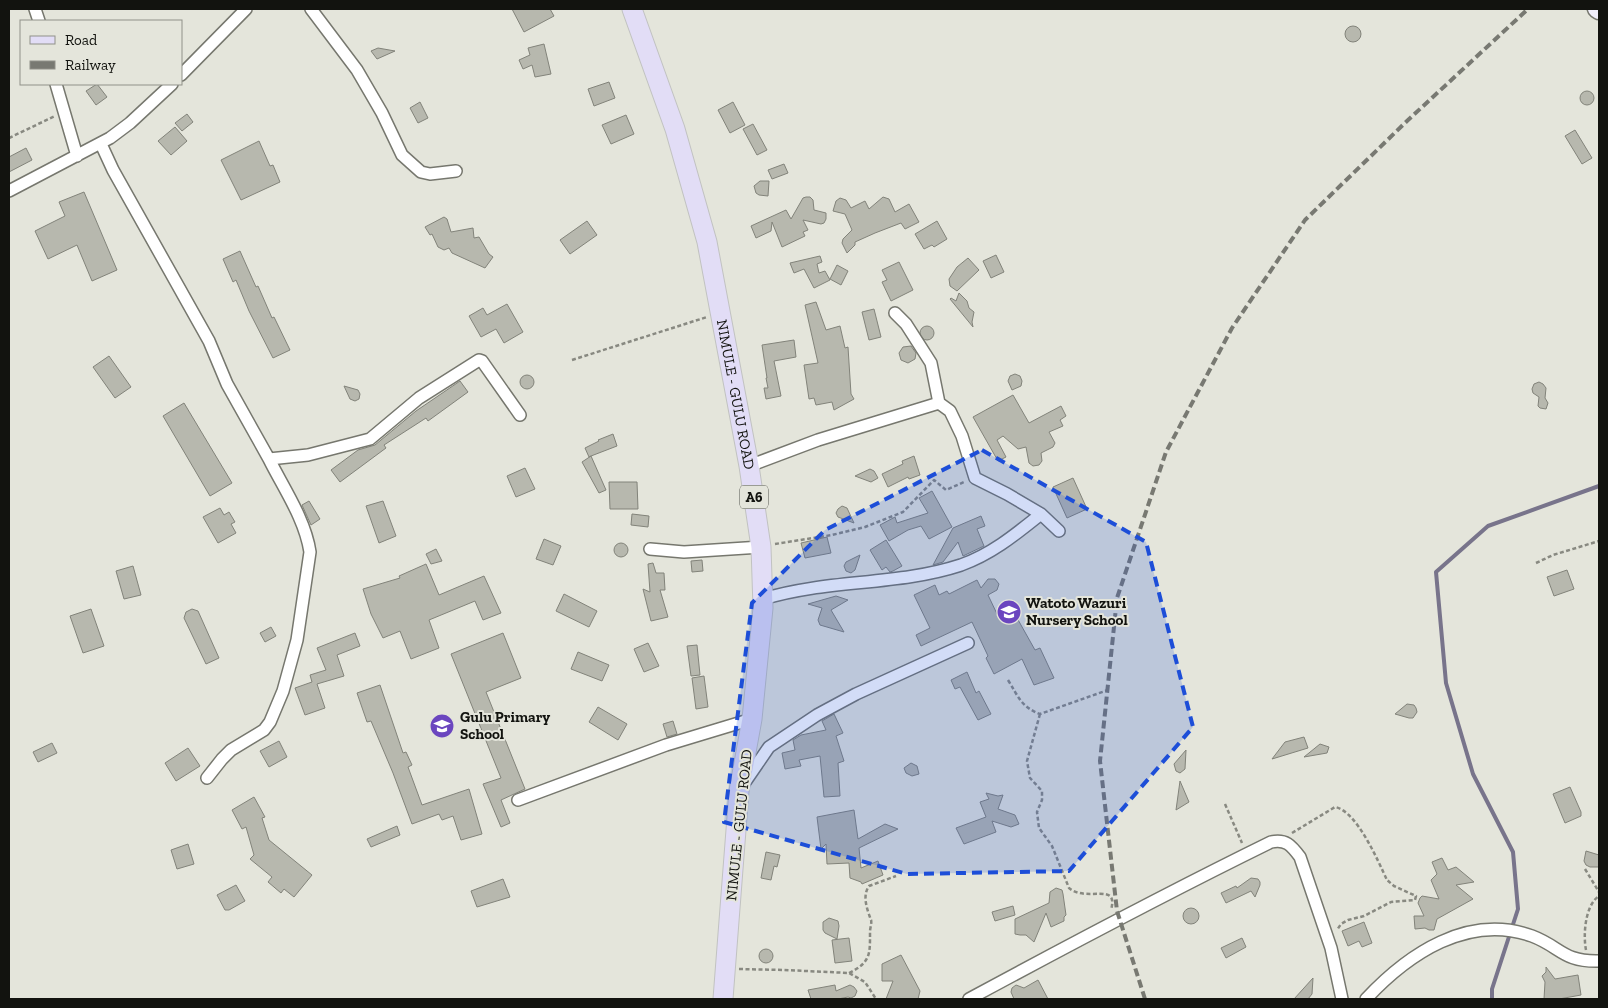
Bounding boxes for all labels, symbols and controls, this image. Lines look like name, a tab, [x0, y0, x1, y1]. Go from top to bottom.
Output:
legend	[20, 20, 182, 85]
text: Road	[65, 31, 98, 49]
text: Railway	[65, 56, 116, 74]
street label: NIMULE - GULU ROAD	[713, 318, 758, 471]
road number: A6	[740, 486, 768, 508]
place label: Watoto Wazuri Nursery School	[1026, 594, 1128, 629]
school or university icon: Watoto Wazuri Nursery School	[996, 599, 1022, 625]
place label: Gulu Primary School	[460, 708, 550, 743]
school or university icon: Gulu Primary School	[429, 713, 455, 739]
street label: NIMULE - GULU ROAD	[722, 748, 756, 902]

